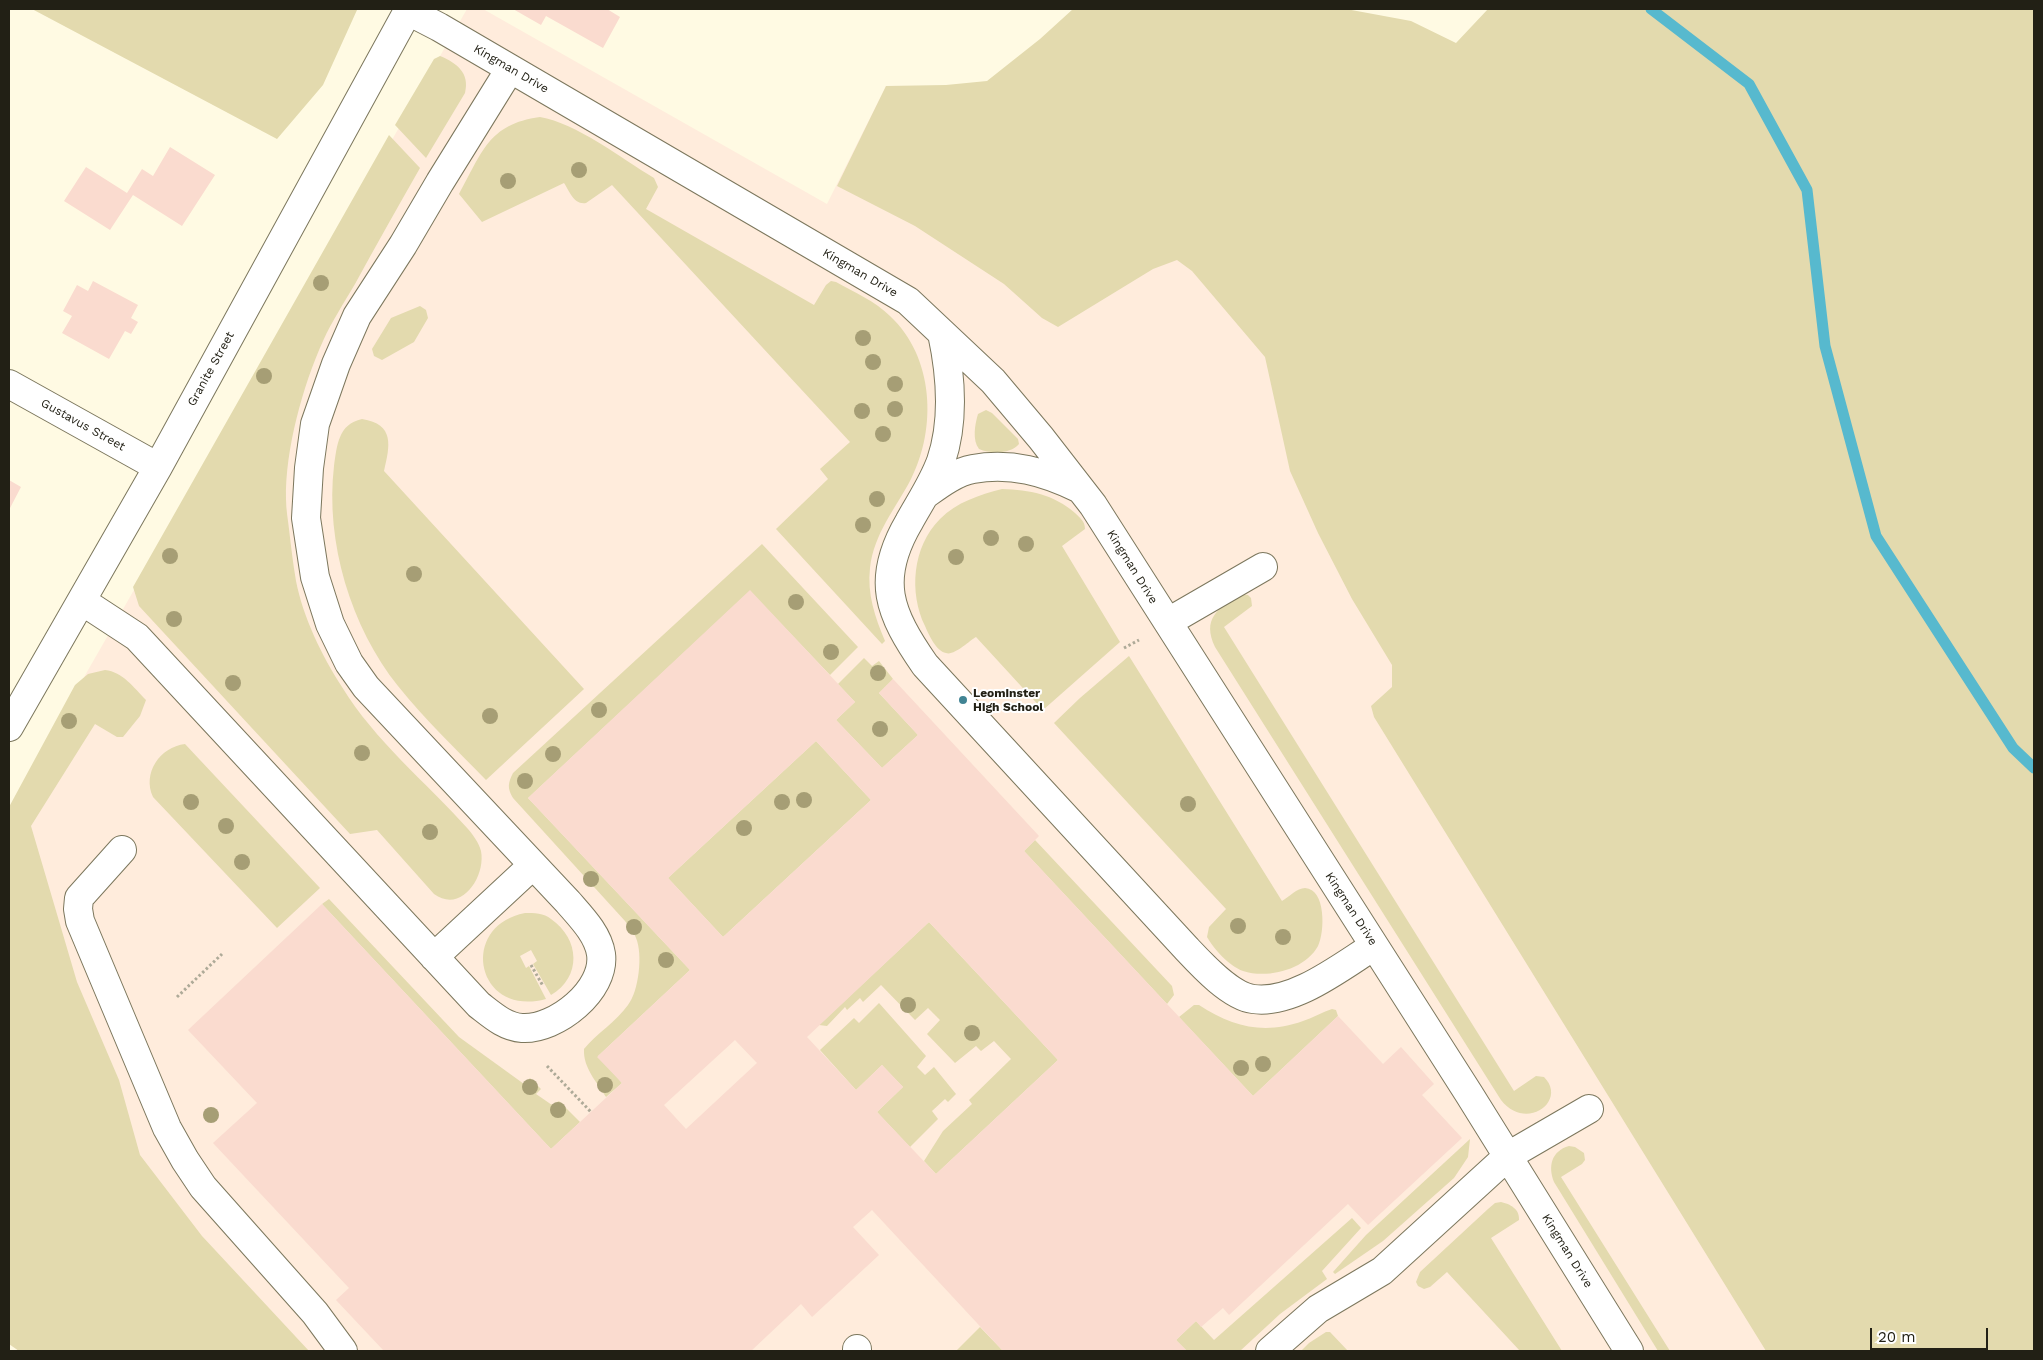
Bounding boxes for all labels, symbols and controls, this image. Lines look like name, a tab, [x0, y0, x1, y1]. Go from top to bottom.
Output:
street label: Kingman Drive	[471, 42, 551, 96]
street label: Kingman Drive	[820, 246, 900, 300]
street label: Granite Street	[185, 329, 237, 409]
street label: Gustavus Street	[38, 396, 128, 454]
street label: Kingman Drive	[1104, 527, 1160, 607]
place label: Leominster High School	[973, 686, 1043, 714]
marker: Leominster High School	[957, 694, 969, 706]
street label: Kingman Drive	[1322, 870, 1380, 948]
street label: Kingman Drive	[1539, 1211, 1595, 1291]
scale bar	[1873, 1318, 1990, 1350]
text: 20 m	[1878, 1328, 1916, 1346]

